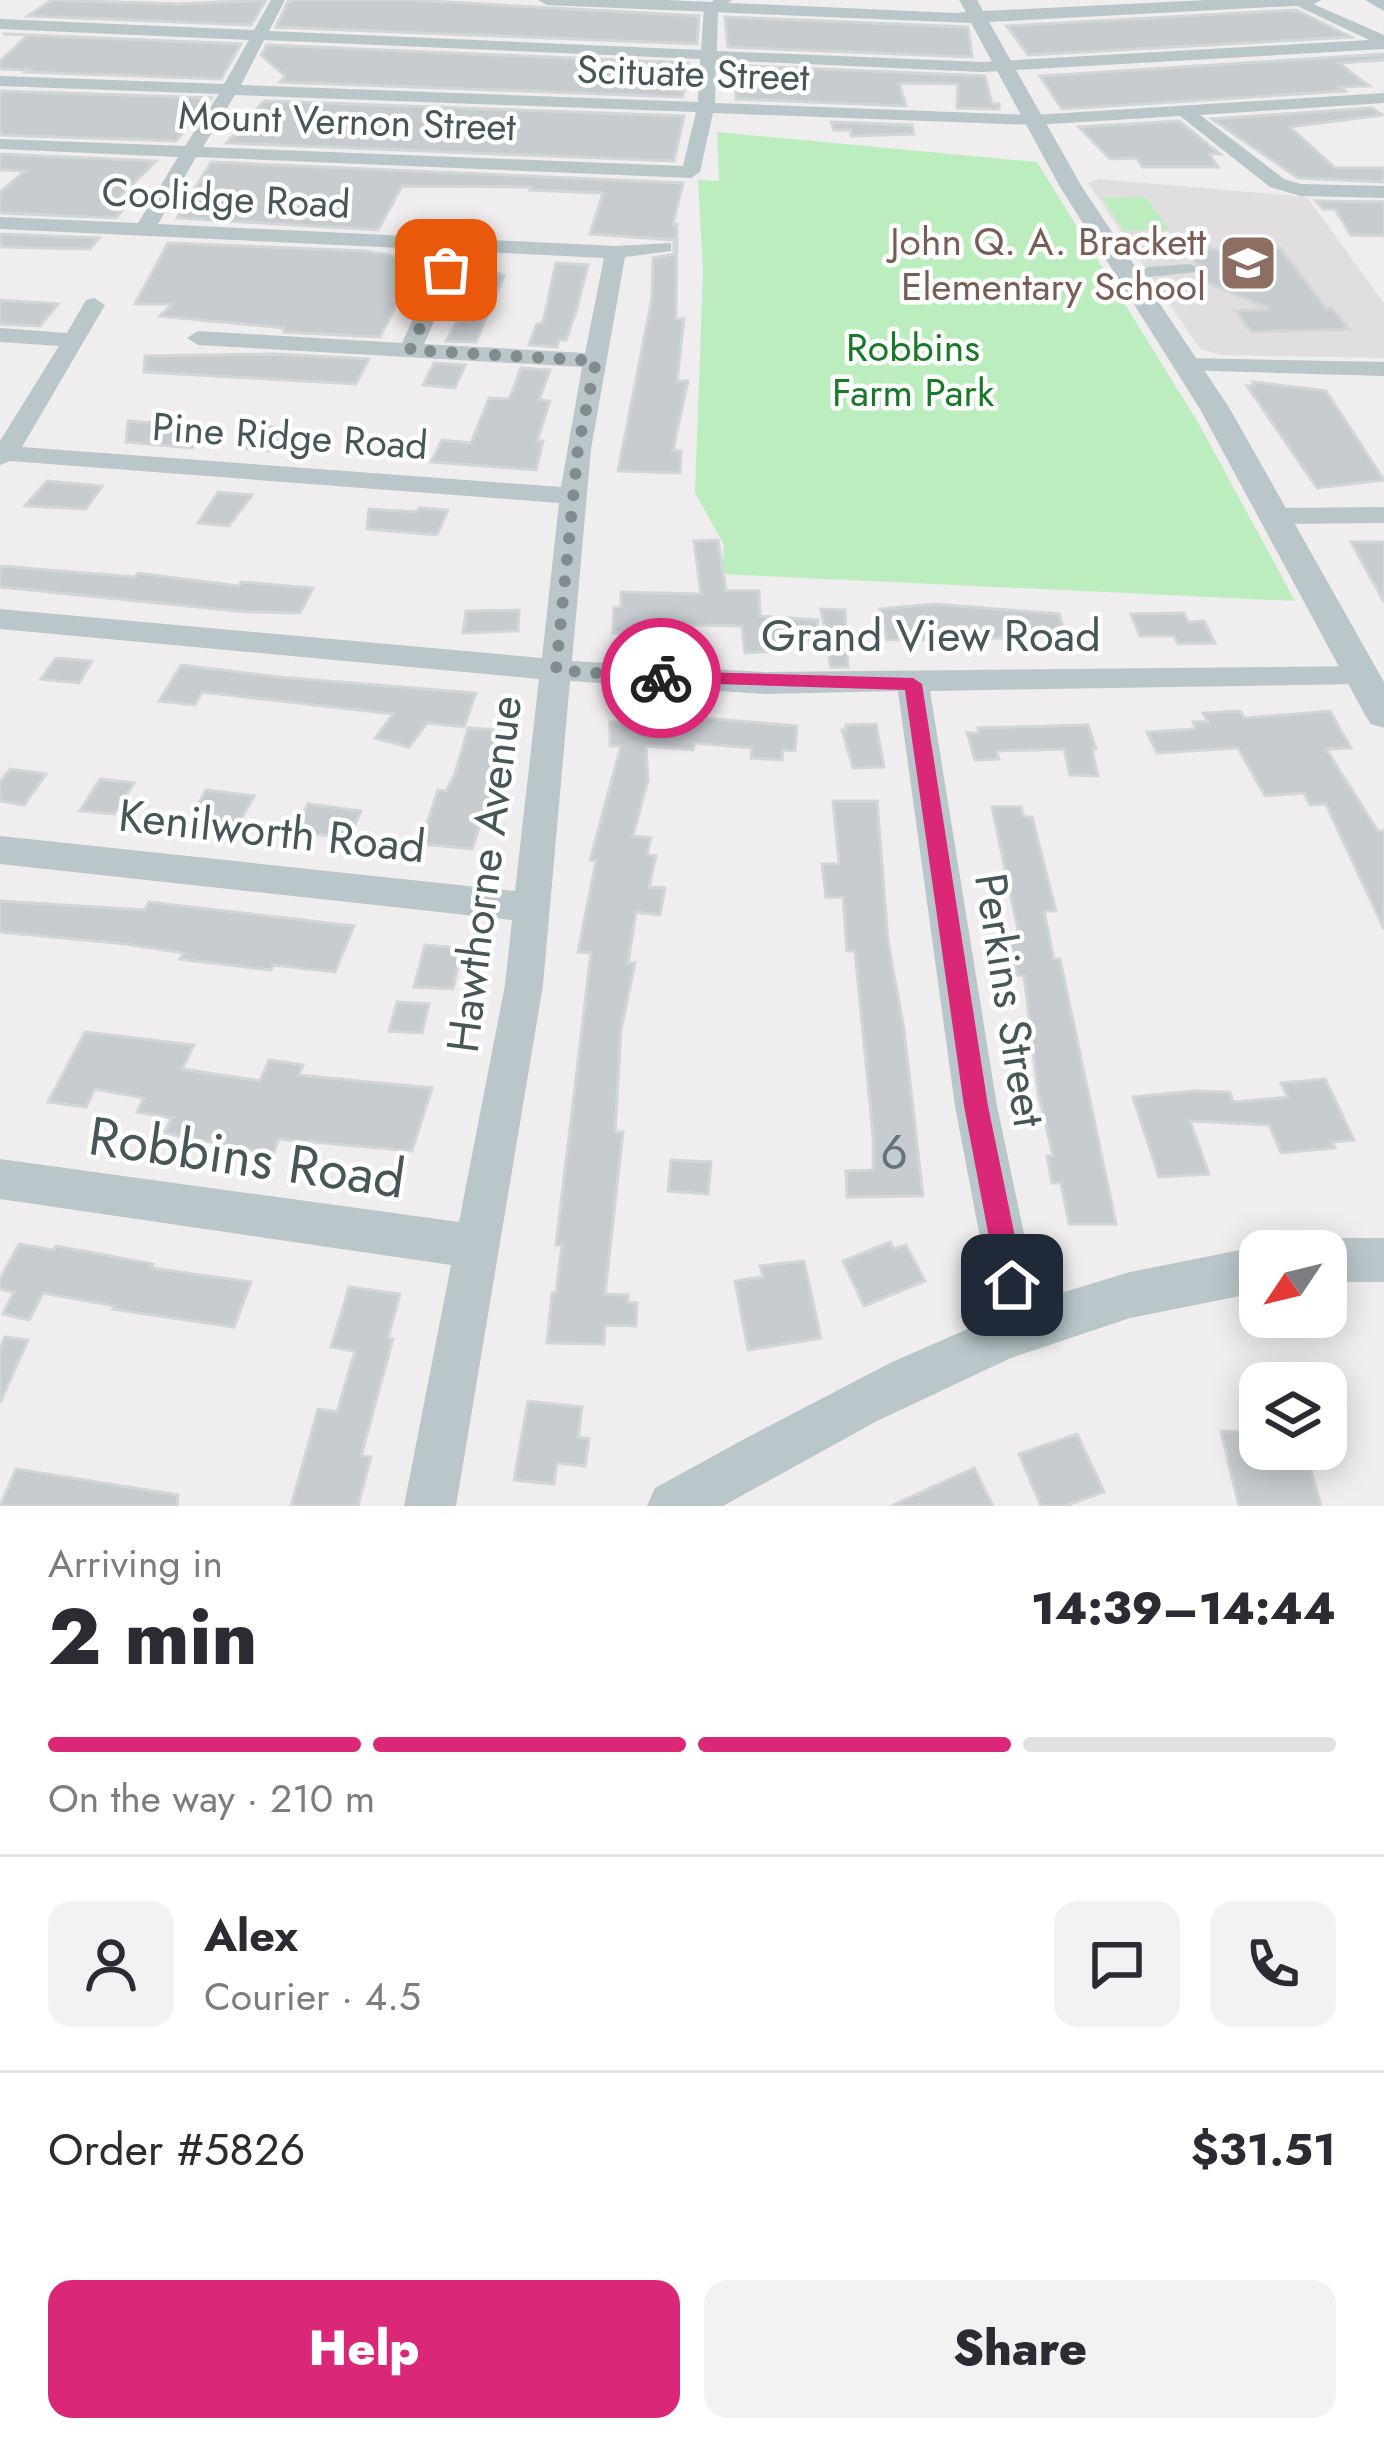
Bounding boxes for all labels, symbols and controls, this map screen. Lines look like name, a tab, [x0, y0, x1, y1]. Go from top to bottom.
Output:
street label: Scituate Street	[576, 40, 811, 106]
street label: Mount Vernon Street	[177, 87, 518, 155]
street label: Coolidge Road	[100, 163, 352, 233]
place label: John Q. A. Brackett Elementary School	[885, 213, 1207, 315]
pin	[395, 219, 497, 321]
school or university icon: John Q. A. Brackett Elementary School	[1217, 232, 1279, 294]
icon: bag	[413, 237, 479, 303]
park label: Robbins Farm Park	[832, 319, 995, 421]
street label: Pine Ridge Road	[150, 398, 430, 474]
street label: Grand View Road	[761, 603, 1101, 668]
courier	[601, 618, 721, 738]
icon: bike	[628, 645, 694, 711]
street label: Hawthorne Avenue	[430, 692, 538, 1056]
street label: Kenilworth Road	[116, 783, 428, 879]
street label: Perkins Street	[958, 868, 1062, 1132]
street label: Robbins Road	[84, 1096, 410, 1218]
house number: 6	[880, 1118, 908, 1187]
north arrow	[1239, 1230, 1347, 1338]
map controls	[1239, 1230, 1347, 1470]
pin	[961, 1234, 1063, 1336]
icon: home	[979, 1252, 1045, 1318]
button: layers	[1239, 1362, 1347, 1470]
text: Arriving in	[48, 1535, 223, 1592]
text: 14:39–14:44	[1031, 1576, 1336, 1641]
text: 2 min	[48, 1581, 257, 1693]
text: On the way · 210 m	[48, 1770, 375, 1827]
button: person	[48, 1901, 174, 2027]
button: chat	[1054, 1901, 1180, 2027]
button: phone	[1210, 1901, 1336, 2027]
text: Alex	[204, 1903, 298, 1968]
text: Courier · 4.5	[204, 1968, 421, 2025]
text: Order #5826	[48, 2117, 305, 2182]
text: $31.51	[1191, 2117, 1336, 2182]
button: Help	[48, 2280, 680, 2418]
button: Share	[704, 2280, 1336, 2418]

